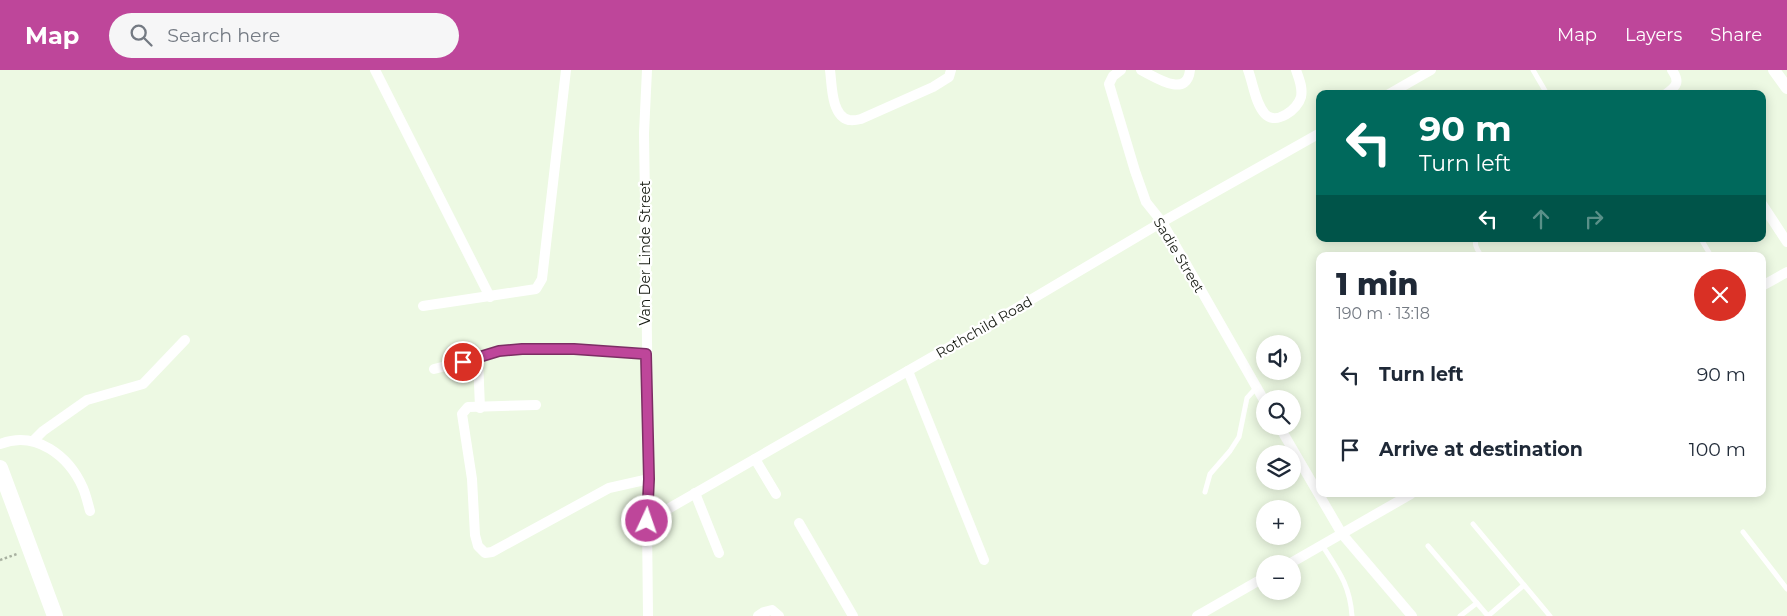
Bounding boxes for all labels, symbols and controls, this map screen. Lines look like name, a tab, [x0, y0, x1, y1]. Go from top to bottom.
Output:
search box	[109, 13, 459, 58]
text: Map	[25, 21, 79, 50]
icon: search	[127, 21, 155, 49]
text: Search here	[167, 24, 280, 47]
text: Map	[1557, 24, 1597, 46]
text: Layers	[1625, 24, 1682, 46]
text: Share	[1710, 24, 1762, 46]
text: 90 m	[1419, 107, 1512, 150]
icon: left	[1336, 110, 1401, 175]
text: Turn left	[1419, 150, 1511, 177]
street label: Van Der Linde Street	[636, 180, 654, 326]
icon: left	[1474, 205, 1502, 233]
icon: ahead	[1527, 205, 1555, 233]
icon: right	[1580, 205, 1608, 233]
street label: Sadie Street	[1150, 214, 1209, 296]
text: 1 min	[1336, 266, 1419, 303]
button: close	[1694, 269, 1746, 321]
street label: Rothchild Road	[932, 292, 1036, 362]
text: 190 m · 13:18	[1336, 304, 1430, 323]
map controls	[1256, 335, 1301, 600]
button: sound	[1256, 335, 1301, 380]
pin	[442, 341, 484, 383]
icon: arrive	[449, 348, 477, 376]
icon: left	[1336, 361, 1364, 389]
text: Turn left	[1379, 363, 1464, 386]
text: 90 m	[1697, 363, 1746, 386]
button: search	[1256, 390, 1301, 435]
icon: arrive	[1336, 436, 1364, 464]
text: Arrive at destination	[1379, 438, 1583, 461]
text: 100 m	[1689, 438, 1746, 461]
button: layers	[1256, 445, 1301, 490]
position arrow	[620, 494, 672, 546]
button: +	[1256, 500, 1301, 545]
button: −	[1256, 555, 1301, 600]

